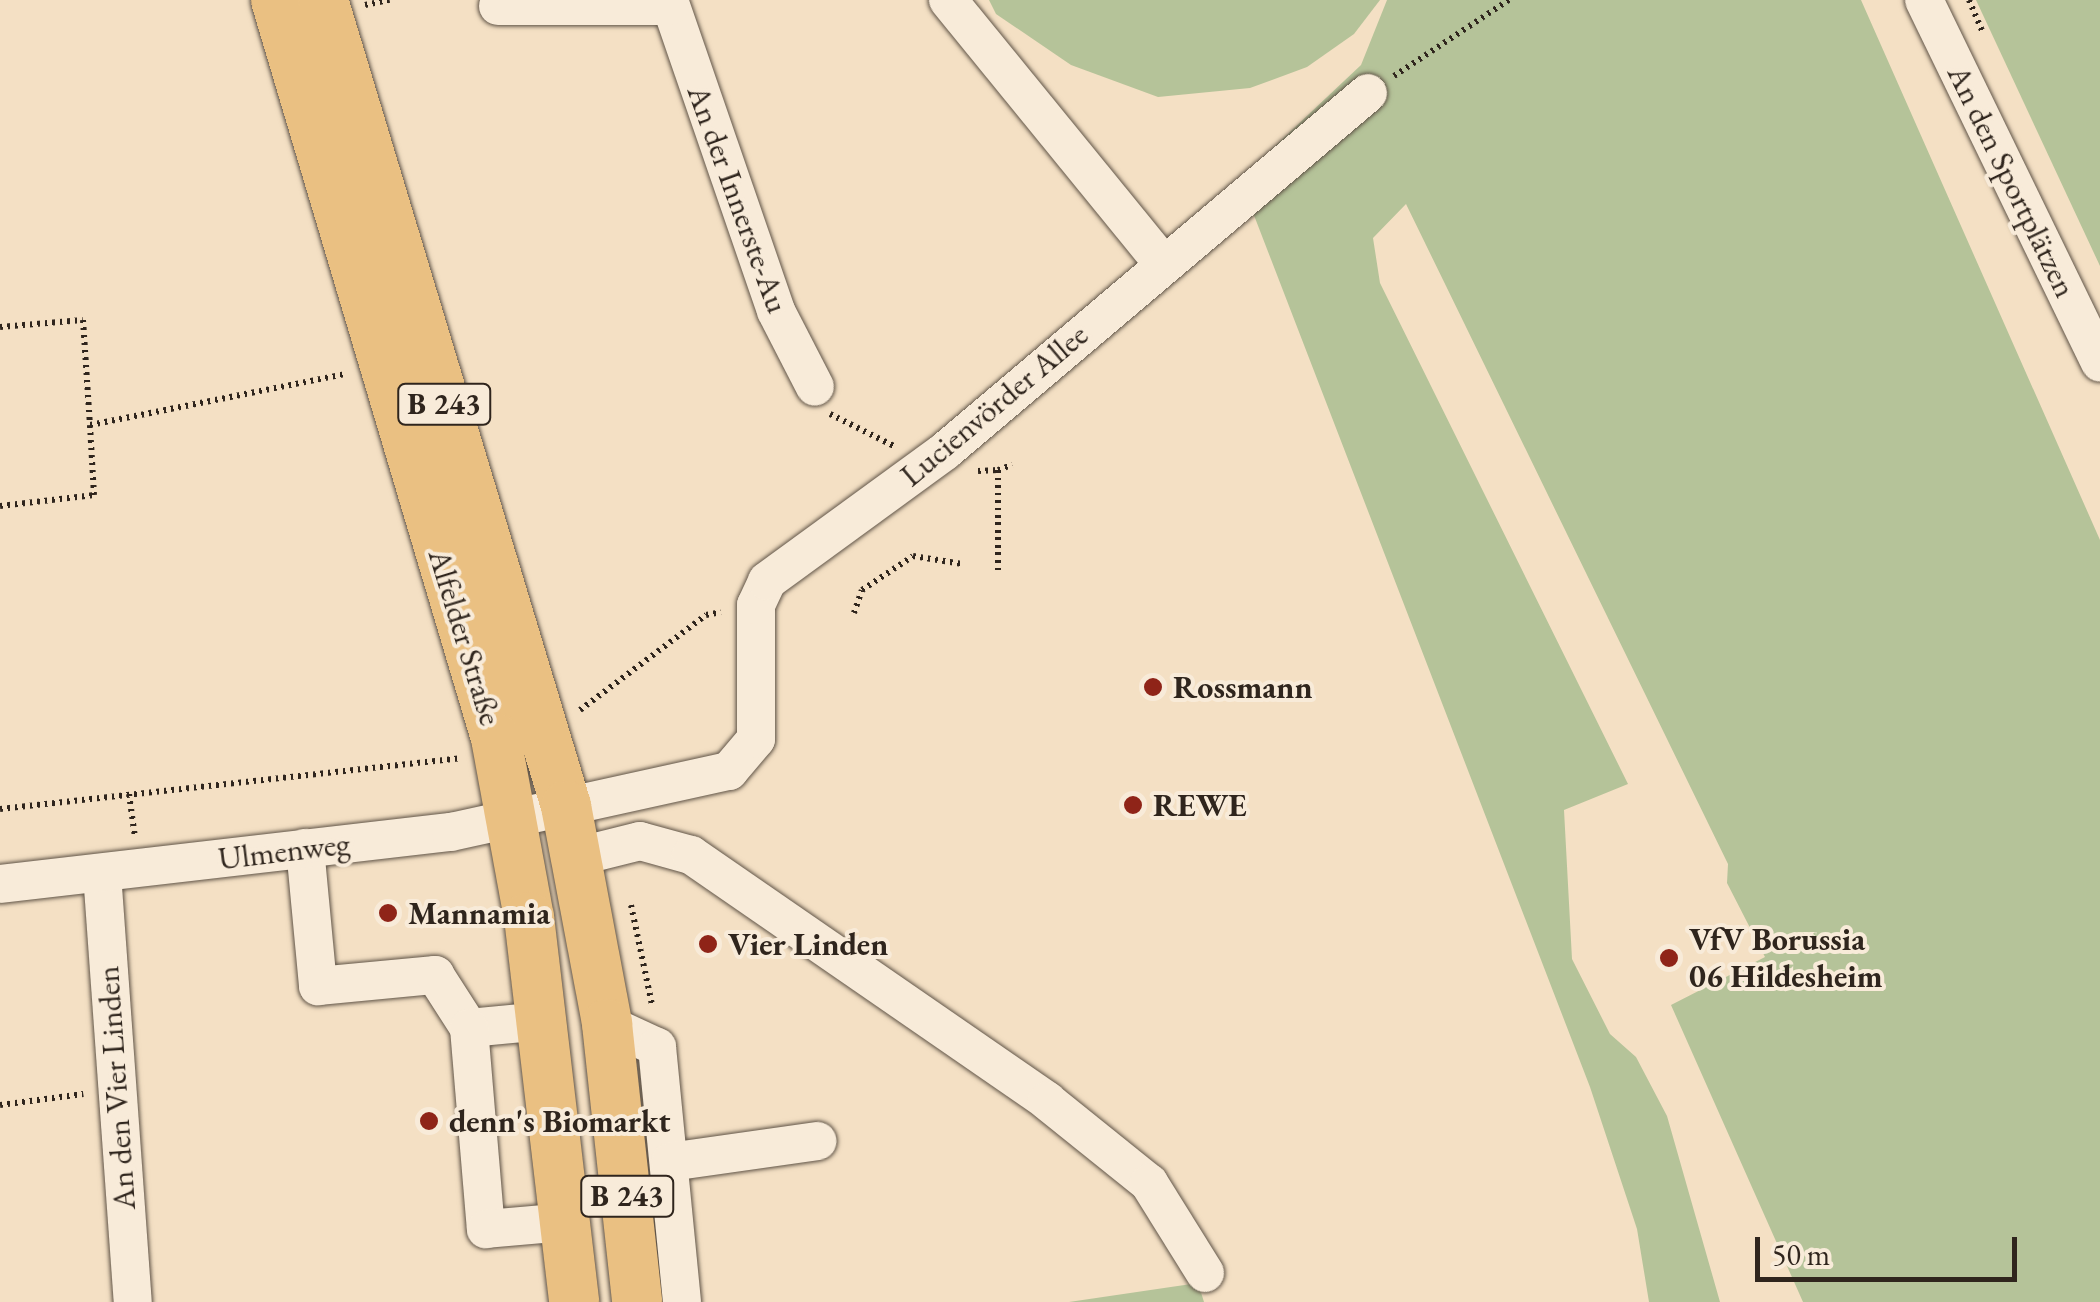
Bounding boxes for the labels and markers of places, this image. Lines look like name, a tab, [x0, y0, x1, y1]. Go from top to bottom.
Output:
place label: Rossmann	[1173, 668, 1313, 706]
marker: Rossmann	[1142, 676, 1164, 698]
place label: REWE	[1153, 786, 1247, 824]
marker: REWE	[1122, 794, 1144, 816]
place label: Mannamia	[408, 894, 550, 932]
marker: Mannamia	[377, 902, 399, 924]
place label: VfV Borussia 06 Hildesheim	[1689, 921, 1883, 996]
place label: Vier Linden	[728, 925, 888, 963]
marker: Vier Linden	[697, 933, 719, 955]
marker: VfV Borussia 06 Hildesheim	[1658, 947, 1680, 969]
place label: denn's Biomarkt	[449, 1102, 671, 1140]
marker: denn's Biomarkt	[418, 1110, 440, 1132]

